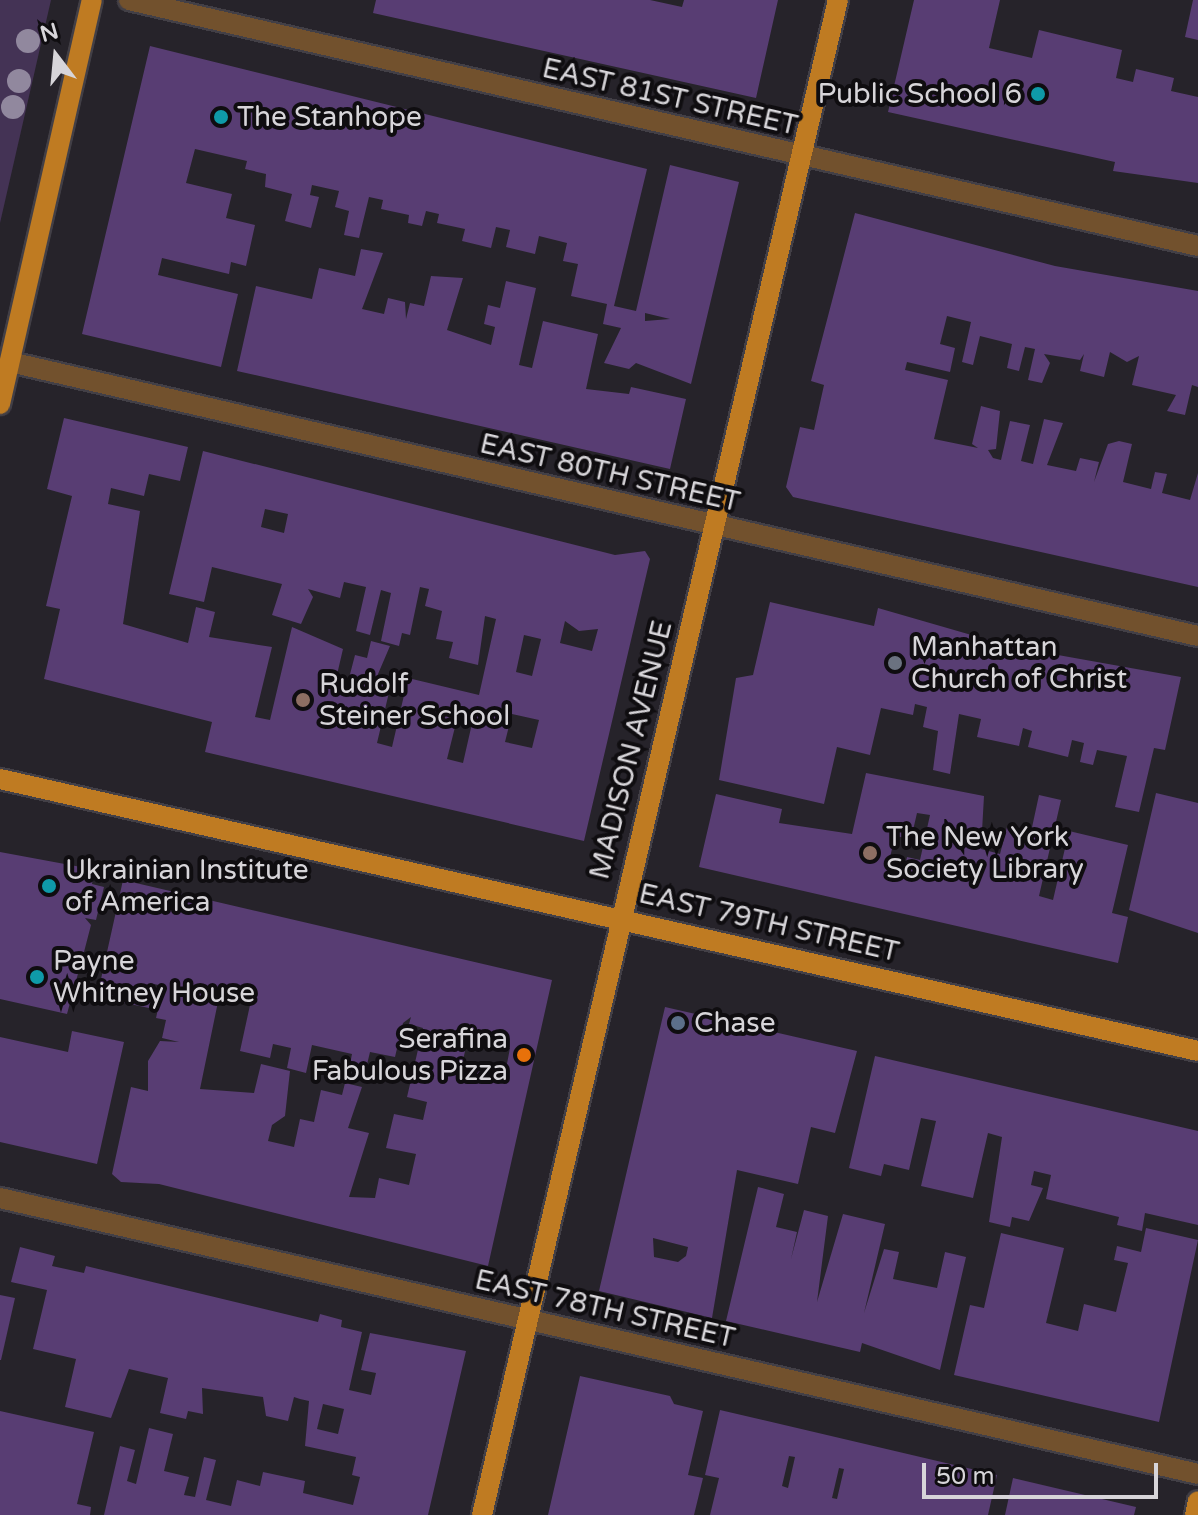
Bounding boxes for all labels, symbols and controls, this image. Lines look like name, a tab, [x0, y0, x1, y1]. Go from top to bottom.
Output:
north arrow	[16, 16, 96, 96]
text: N	[37, 18, 61, 48]
street label: EAST 81ST STREET	[539, 51, 801, 143]
place label: Public School 6	[817, 77, 1022, 111]
marker: Public School 6	[1029, 85, 1047, 103]
place label: The Stanhope	[237, 100, 422, 134]
marker: The Stanhope	[212, 108, 230, 126]
street label: EAST 80TH STREET	[477, 427, 743, 519]
street label: MADISON AVENUE	[583, 617, 679, 883]
place label: Manhattan Church of Christ	[911, 630, 1127, 696]
marker: Manhattan Church of Christ	[886, 654, 904, 672]
place label: Rudolf Steiner School	[319, 667, 510, 733]
marker: Rudolf Steiner School	[294, 691, 312, 709]
place label: The New York Society Library	[886, 820, 1084, 886]
marker: The New York Society Library	[861, 844, 879, 862]
place label: Ukrainian Institute of America	[65, 853, 308, 919]
marker: Ukrainian Institute of America	[40, 877, 58, 895]
street label: EAST 79TH STREET	[636, 877, 902, 969]
place label: Payne Whitney House	[53, 944, 255, 1010]
marker: Payne Whitney House	[28, 968, 46, 986]
place label: Chase	[694, 1006, 776, 1040]
marker: Chase	[669, 1014, 687, 1032]
place label: Serafina Fabulous Pizza	[312, 1022, 508, 1088]
marker: Serafina Fabulous Pizza	[515, 1046, 533, 1064]
street label: EAST 78TH STREET	[472, 1263, 738, 1355]
scale bar	[926, 1447, 1162, 1497]
text: 50 m	[936, 1462, 994, 1491]

